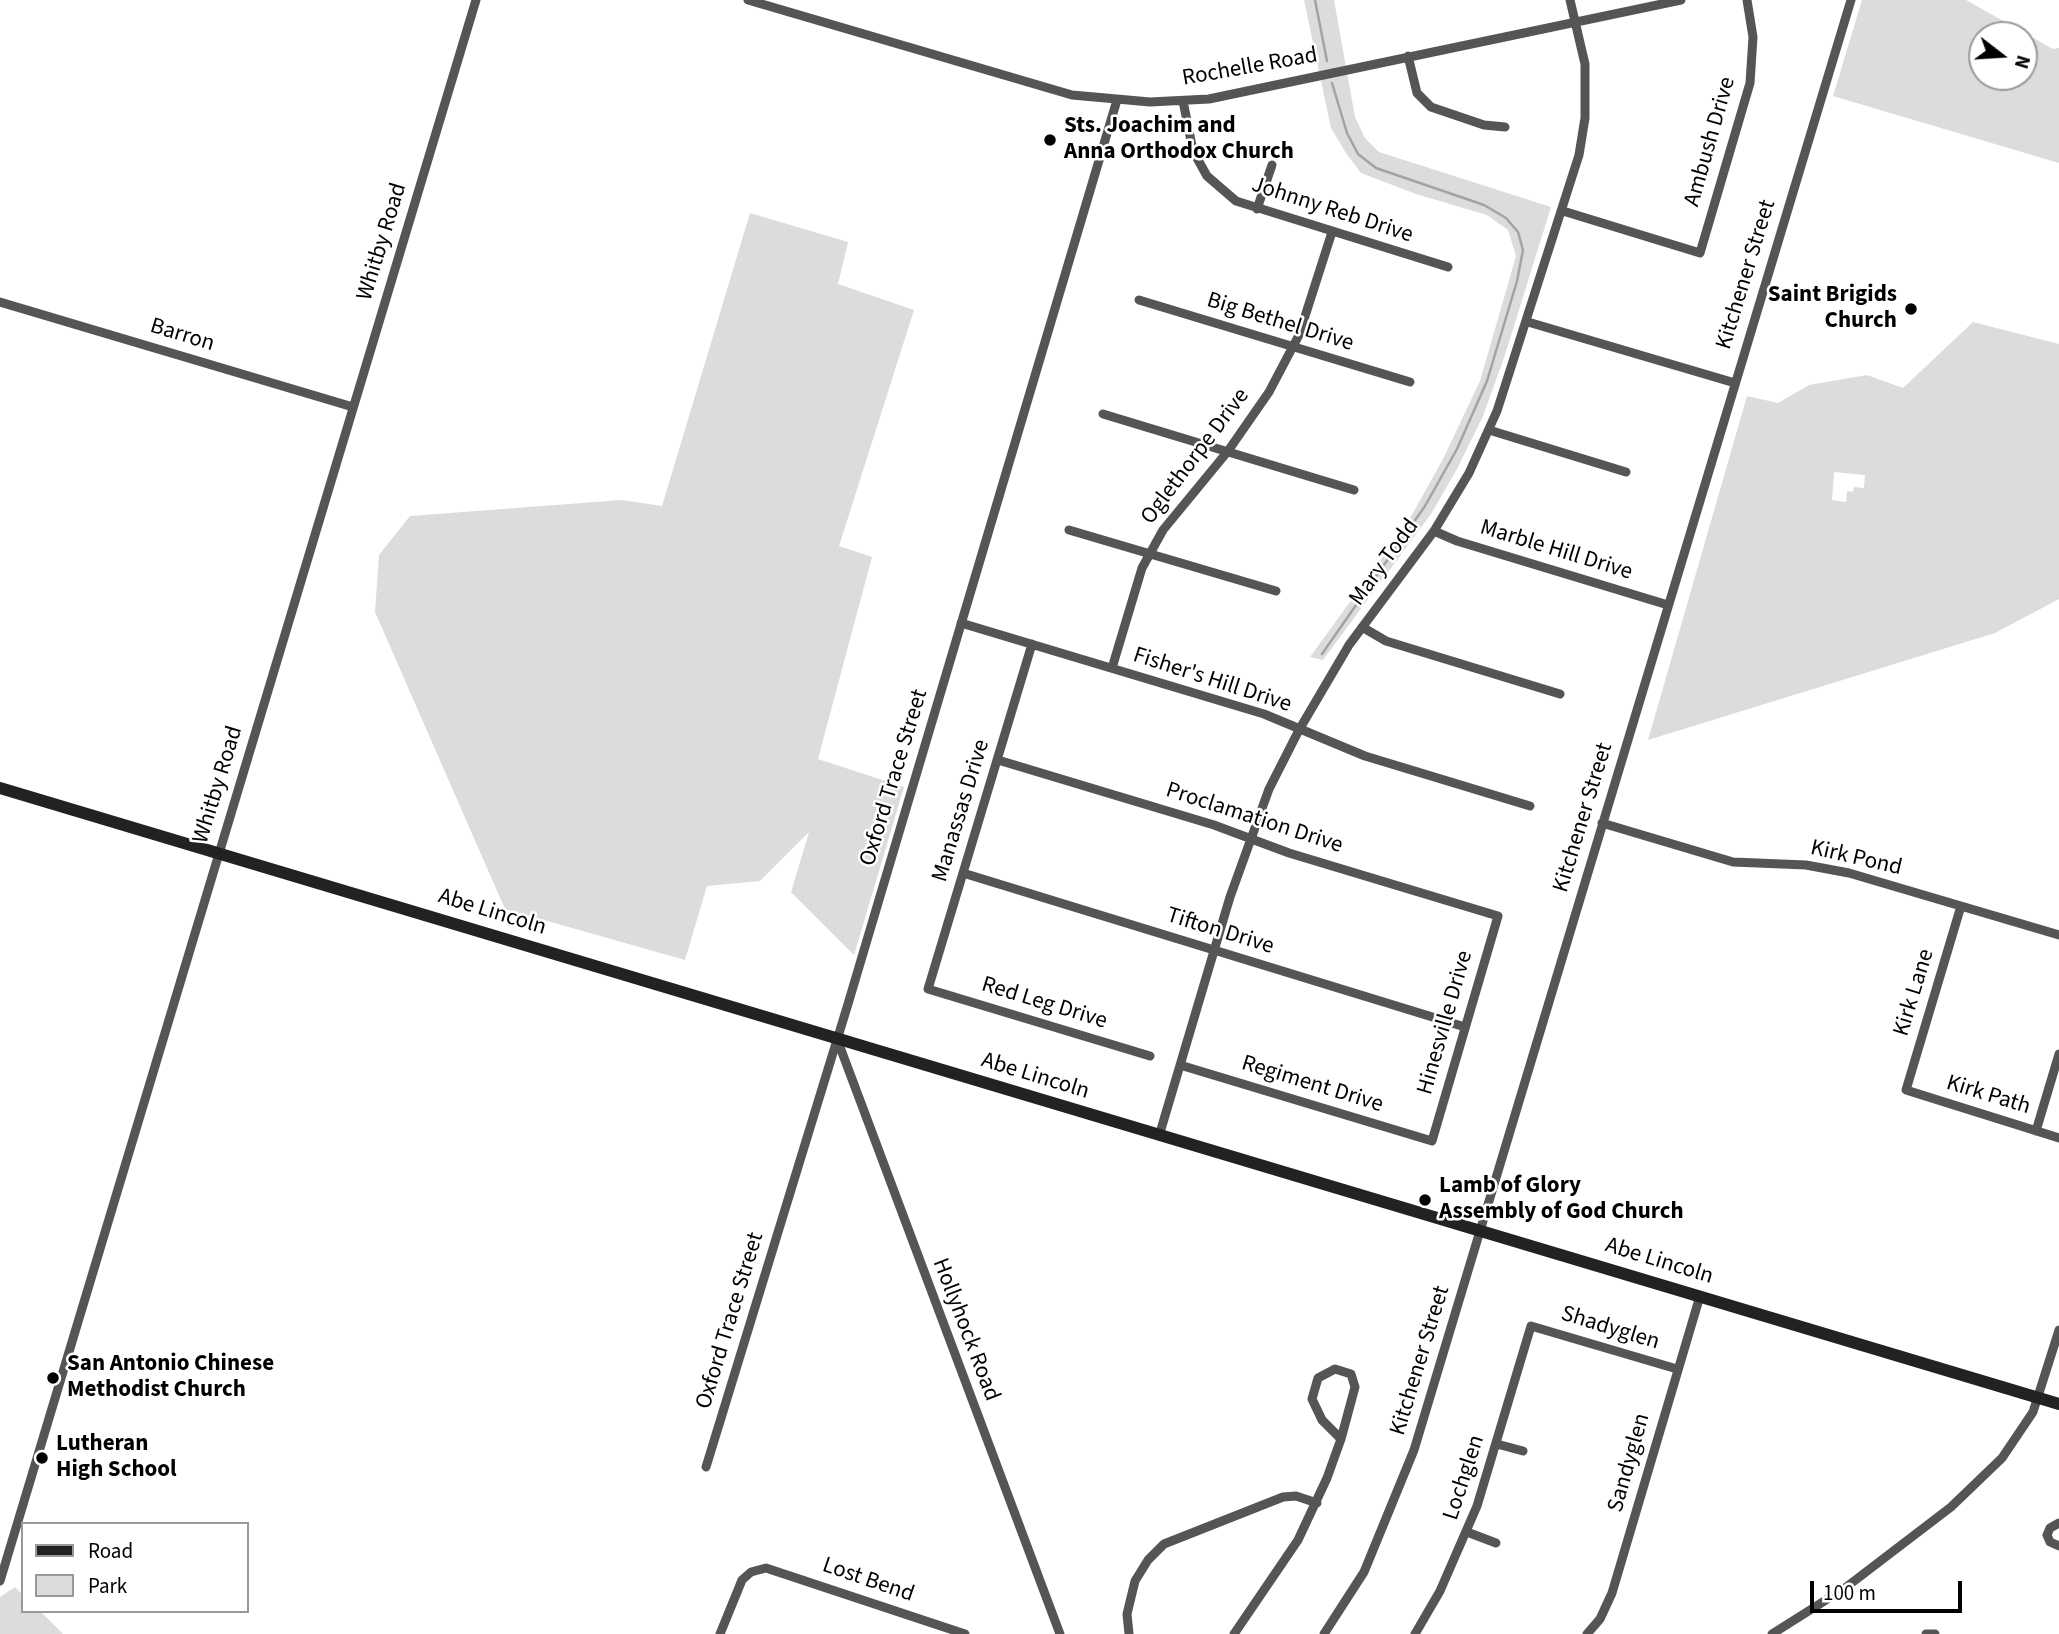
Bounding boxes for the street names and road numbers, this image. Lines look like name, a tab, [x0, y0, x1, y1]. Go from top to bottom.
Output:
street label: Rochelle Road	[1180, 43, 1320, 93]
street label: Ambush Drive	[1679, 74, 1743, 210]
street label: Johnny Reb Drive	[1248, 172, 1416, 250]
street label: Whitby Road	[352, 180, 414, 304]
street label: Kitchener Street	[1711, 197, 1783, 353]
street label: Big Bethel Drive	[1203, 288, 1357, 358]
street label: Barron	[146, 313, 218, 359]
street label: Oglethorpe Drive	[1136, 384, 1256, 530]
street label: Mary Todd	[1344, 514, 1426, 612]
street label: Marble Hill Drive	[1477, 515, 1635, 587]
street label: Fisher's Hill Drive	[1129, 642, 1295, 720]
street label: Oxford Trace Street	[855, 686, 935, 870]
street label: Whitby Road	[188, 723, 250, 847]
street label: Manassas Drive	[927, 736, 997, 886]
street label: Kitchener Street	[1548, 740, 1620, 896]
street label: Proclamation Drive	[1162, 777, 1346, 861]
street label: Kirk Pond	[1807, 835, 1905, 883]
street label: Abe Lincoln	[435, 883, 549, 943]
street label: Tifton Drive	[1163, 903, 1277, 961]
street label: Kirk Lane	[1889, 946, 1941, 1040]
street label: Hinesville Drive	[1412, 948, 1480, 1098]
street label: Red Leg Drive	[978, 972, 1110, 1036]
street label: Abe Lincoln	[978, 1047, 1092, 1107]
street label: Regiment Drive	[1238, 1050, 1386, 1120]
street label: Kirk Path	[1943, 1070, 2033, 1122]
street label: Oxford Trace Street	[691, 1229, 771, 1413]
street label: Abe Lincoln	[1602, 1232, 1716, 1292]
street label: Hollyhock Road	[925, 1255, 1005, 1405]
street label: Kitchener Street	[1385, 1283, 1457, 1439]
street label: Shadyglen	[1558, 1301, 1662, 1357]
street label: Sandyglen	[1603, 1410, 1657, 1516]
street label: Lochglen	[1438, 1432, 1492, 1524]
street label: Lost Bend	[819, 1552, 917, 1610]

